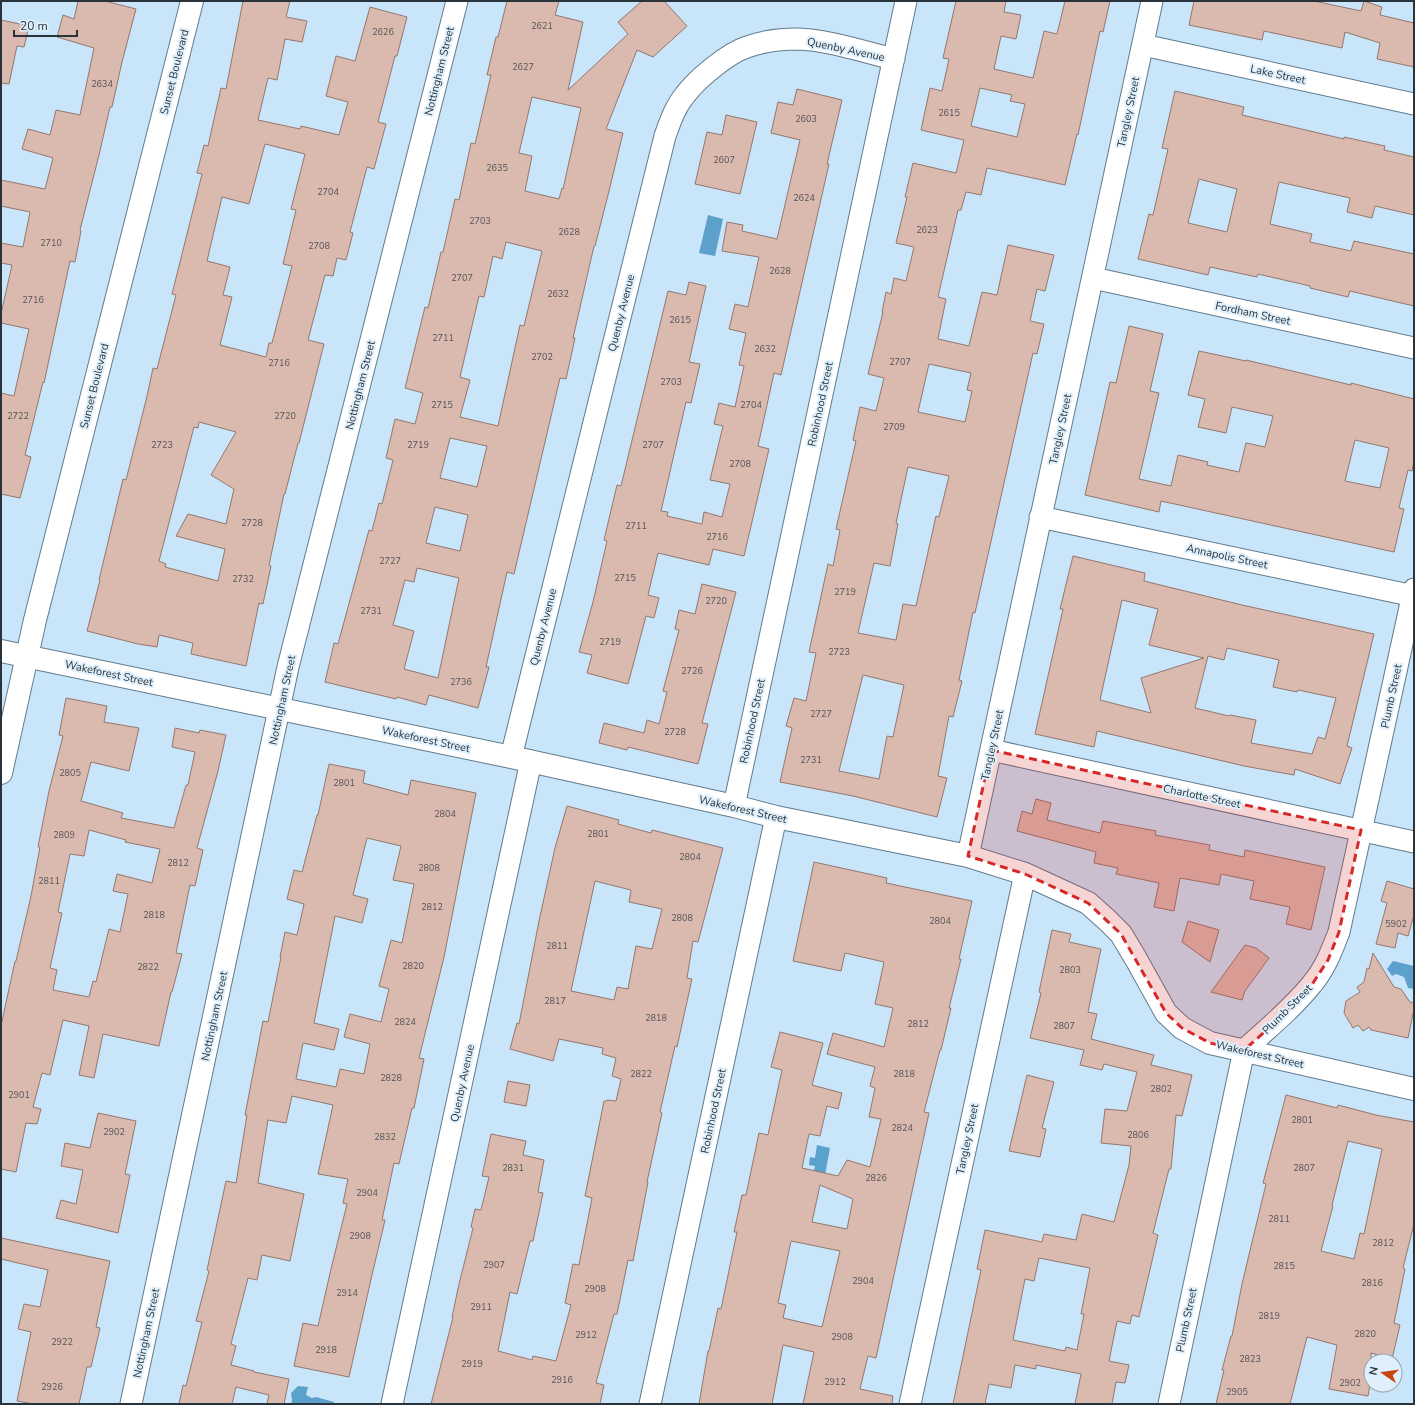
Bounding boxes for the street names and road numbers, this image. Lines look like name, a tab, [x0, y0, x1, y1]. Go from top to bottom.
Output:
street label: Nottingham Street	[421, 25, 458, 117]
street label: Sunset Boulevard	[157, 28, 192, 116]
street label: Quenby Avenue	[806, 34, 886, 65]
street label: Lake Street	[1249, 61, 1307, 88]
street label: Tangley Street	[1114, 75, 1143, 149]
street label: Quenby Avenue	[605, 273, 638, 353]
street label: Fordham Street	[1214, 298, 1292, 329]
street label: Nottingham Street	[342, 339, 379, 431]
street label: Sunset Boulevard	[77, 342, 112, 430]
street label: Robinhood Street	[804, 360, 837, 448]
street label: Tangley Street	[1046, 392, 1075, 466]
street label: Annapolis Street	[1185, 541, 1269, 572]
street label: Quenby Avenue	[527, 587, 560, 667]
street label: Nottingham Street	[266, 654, 299, 746]
street label: Wakeforest Street	[63, 657, 155, 690]
street label: Plumb Street	[1377, 663, 1406, 729]
street label: Robinhood Street	[736, 677, 769, 765]
street label: Tangley Street	[978, 708, 1007, 782]
street label: Wakeforest Street	[380, 723, 472, 756]
street label: Charlotte Street	[1162, 781, 1242, 812]
street label: Wakeforest Street	[697, 792, 788, 827]
street label: Nottingham Street	[198, 970, 231, 1062]
street label: Plumb Street	[1259, 981, 1316, 1038]
street label: Wakeforest Street	[1214, 1037, 1305, 1072]
street label: Quenby Avenue	[447, 1043, 478, 1123]
street label: Robinhood Street	[697, 1067, 730, 1155]
street label: Tangley Street	[953, 1102, 982, 1176]
street label: Nottingham Street	[130, 1287, 163, 1379]
street label: Plumb Street	[1172, 1287, 1201, 1353]

